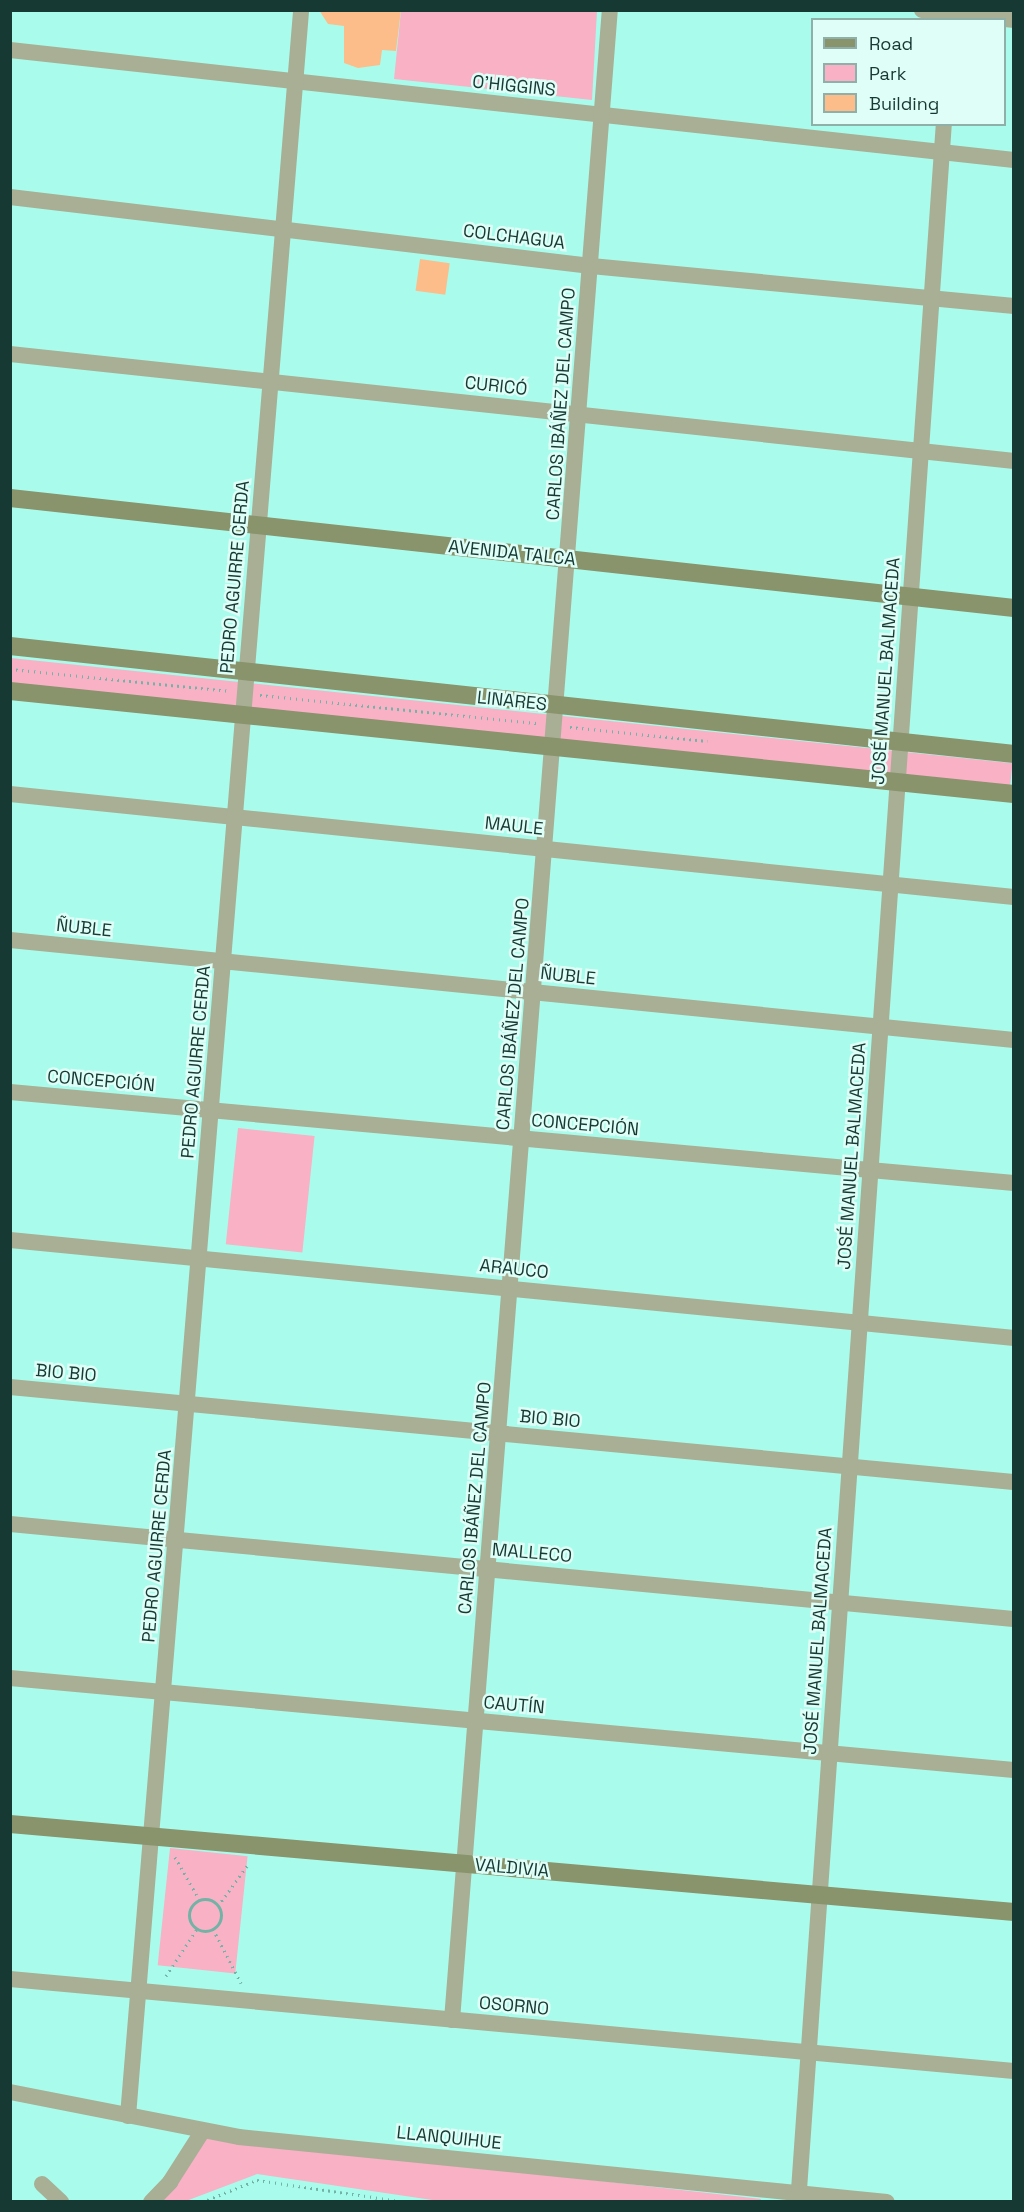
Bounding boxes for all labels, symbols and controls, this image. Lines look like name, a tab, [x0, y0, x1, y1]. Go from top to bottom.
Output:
legend	[811, 18, 1006, 126]
text: Road	[869, 32, 913, 55]
text: Park	[869, 62, 906, 85]
street label: O'HIGGINS	[471, 71, 557, 101]
text: Building	[869, 92, 939, 115]
street label: COLCHAGUA	[462, 220, 566, 254]
street label: CARLOS IBÁÑEZ DEL CAMPO	[542, 287, 580, 521]
street label: CURICÓ	[464, 372, 528, 400]
street label: PEDRO AGUIRRE CERDA	[216, 479, 254, 675]
street label: AVENIDA TALCA	[447, 536, 577, 570]
street label: JOSÉ MANUEL BALMACEDA	[867, 556, 905, 786]
street label: LINARES	[476, 687, 548, 715]
street label: MAULE	[484, 812, 544, 840]
street label: CARLOS IBÁÑEZ DEL CAMPO	[492, 897, 534, 1131]
street label: ÑUBLE	[55, 914, 113, 942]
street label: ÑUBLE	[539, 962, 597, 990]
street label: PEDRO AGUIRRE CERDA	[177, 964, 215, 1160]
street label: JOSÉ MANUEL BALMACEDA	[833, 1041, 871, 1271]
street label: CONCEPCIÓN	[46, 1066, 156, 1096]
street label: CONCEPCIÓN	[530, 1110, 640, 1140]
street label: ARAUCO	[478, 1255, 550, 1283]
street label: BIO BIO	[35, 1360, 97, 1386]
street label: CARLOS IBÁÑEZ DEL CAMPO	[454, 1381, 496, 1615]
street label: BIO BIO	[519, 1406, 581, 1432]
street label: PEDRO AGUIRRE CERDA	[138, 1448, 176, 1644]
street label: JOSÉ MANUEL BALMACEDA	[799, 1526, 837, 1756]
street label: MALLECO	[491, 1539, 573, 1567]
street label: CAUTÍN	[482, 1692, 546, 1718]
street label: VALDIVIA	[474, 1854, 550, 1882]
street label: OSORNO	[478, 1992, 550, 2020]
street label: LLANQUIHUE	[396, 2122, 502, 2154]

